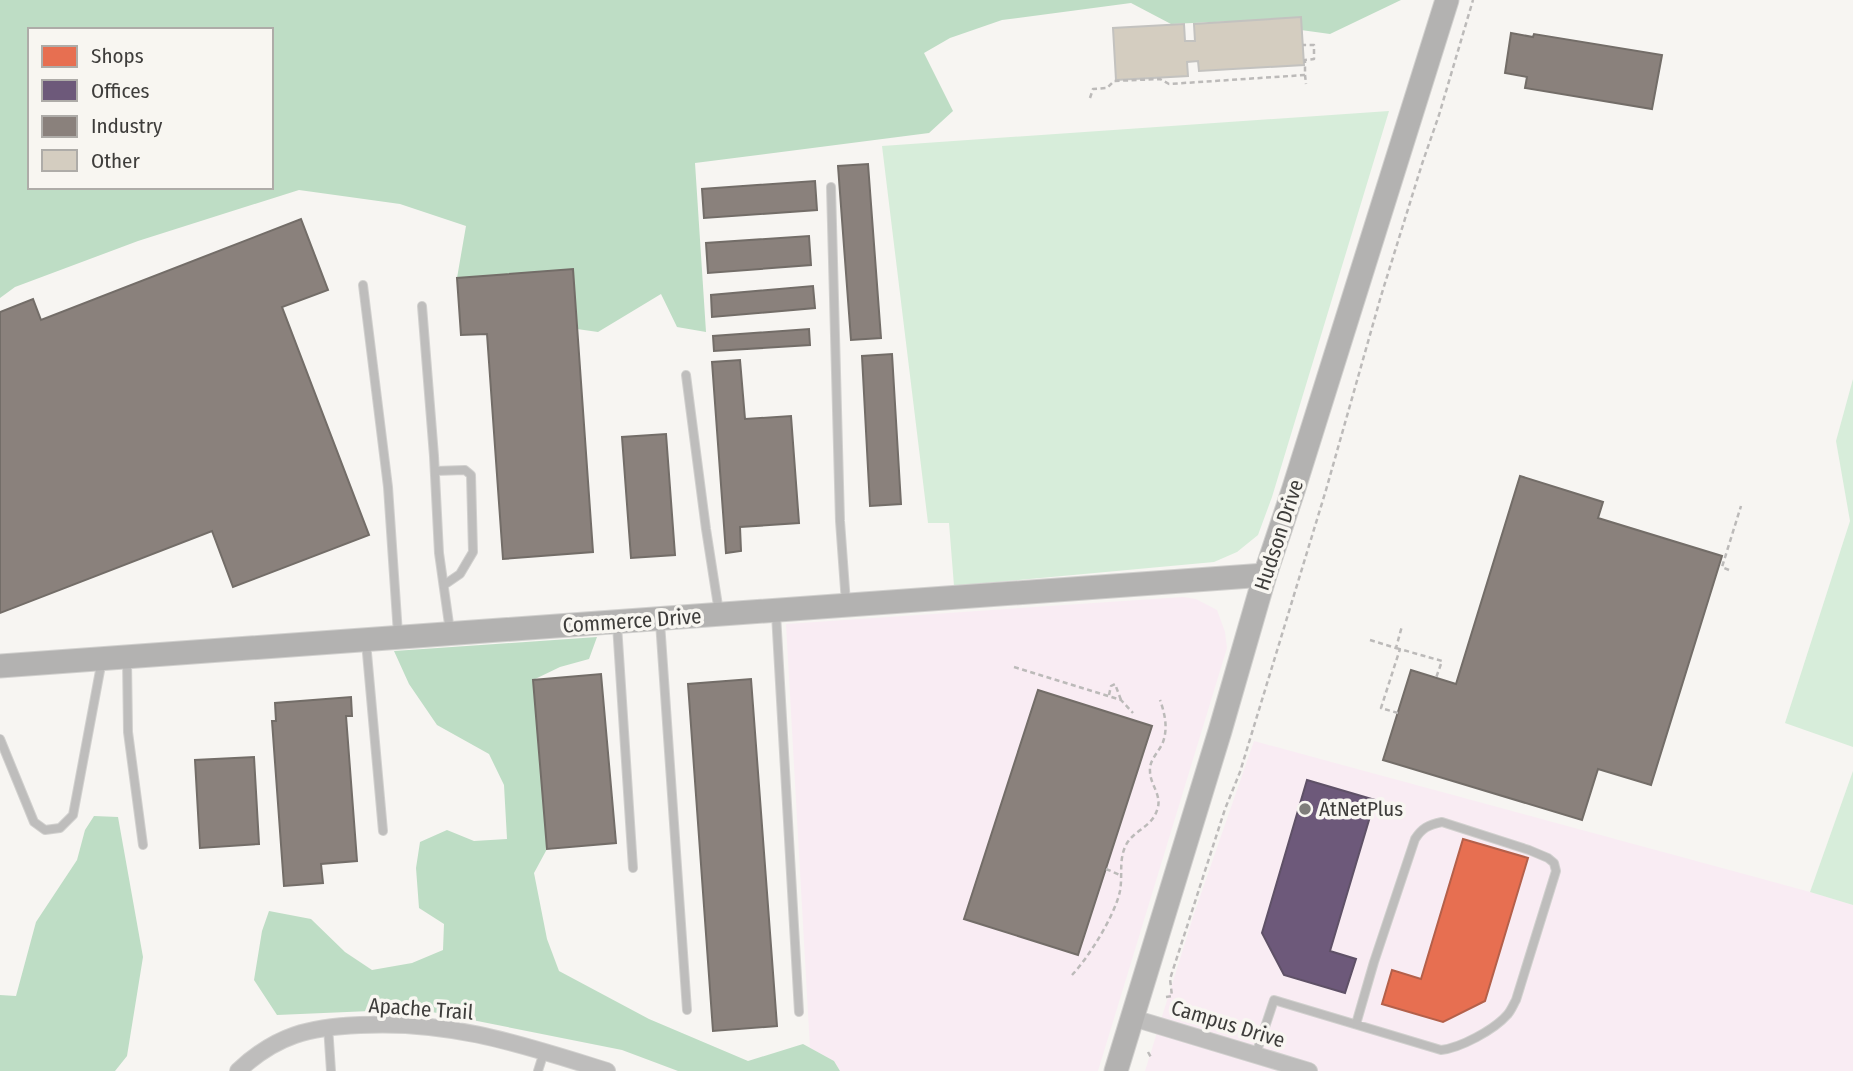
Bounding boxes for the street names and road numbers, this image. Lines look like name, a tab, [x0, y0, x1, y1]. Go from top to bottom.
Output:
street label: Hudson Drive	[1249, 476, 1309, 594]
street label: Commerce Drive	[562, 603, 702, 639]
street label: Apache Trail	[368, 992, 475, 1026]
street label: Campus Drive	[1168, 994, 1288, 1054]

